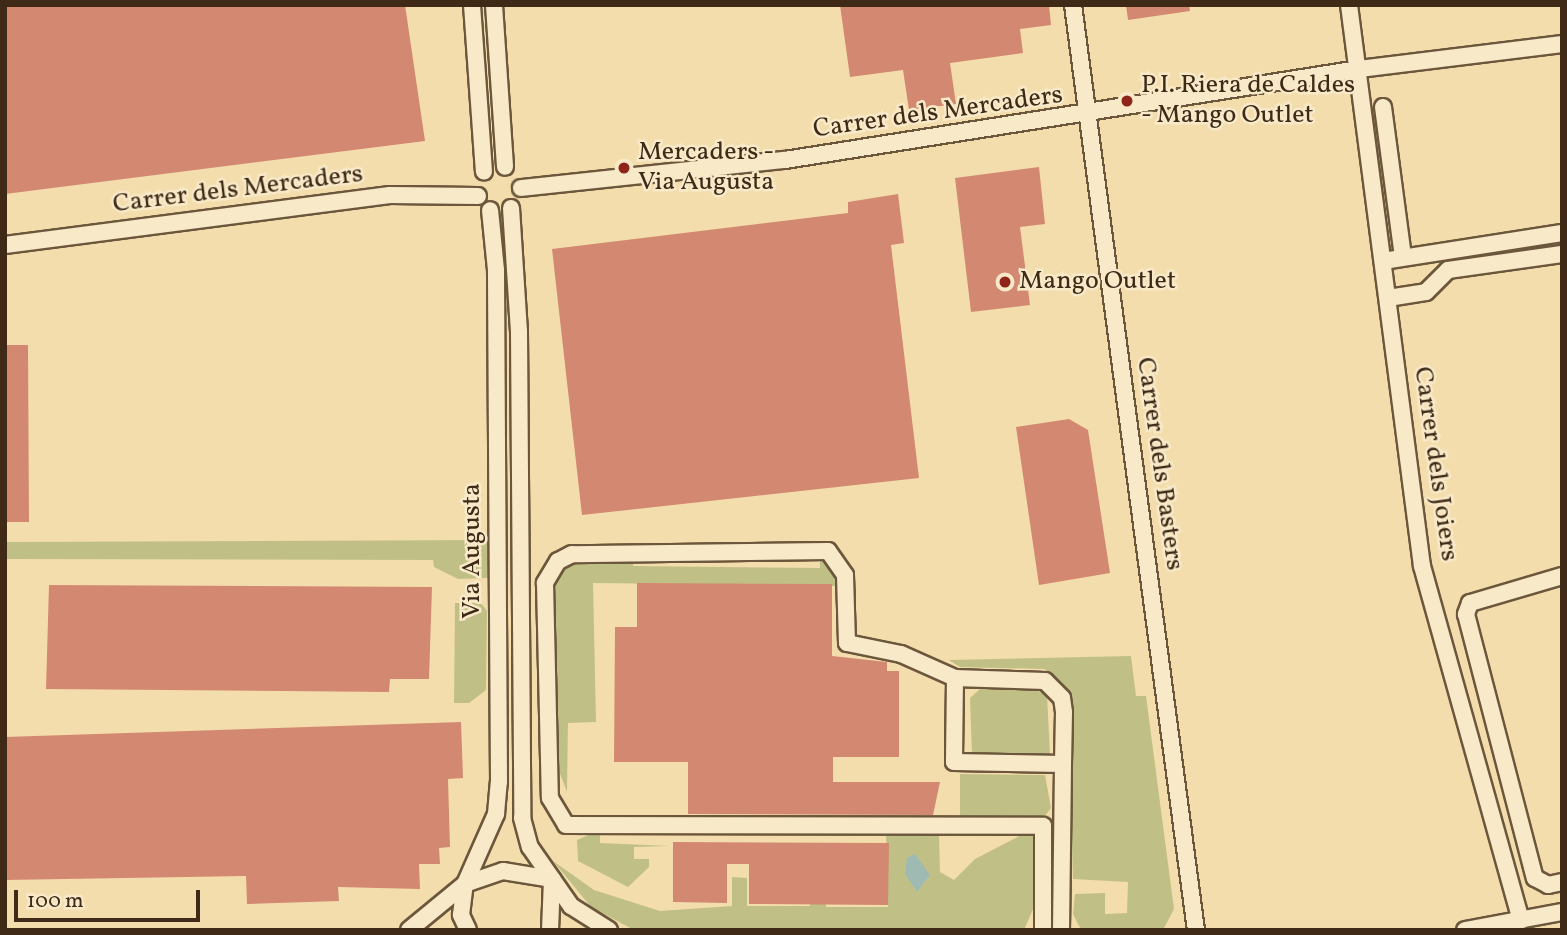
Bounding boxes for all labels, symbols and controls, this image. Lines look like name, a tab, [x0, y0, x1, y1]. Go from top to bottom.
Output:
place label: P.I. Riera de Caldes - Mango Outlet	[1141, 70, 1355, 132]
street label: Carrer dels Mercaders	[811, 80, 1065, 146]
marker: P.I. Riera de Caldes - Mango Outlet	[1119, 93, 1135, 109]
place label: Mercaders - Via Augusta	[638, 137, 775, 198]
street label: Carrer dels Mercaders	[111, 159, 365, 221]
marker: Mercaders - Via Augusta	[616, 160, 632, 176]
place label: Mango Outlet	[1019, 266, 1176, 298]
marker: Mango Outlet	[997, 274, 1013, 290]
street label: Carrer dels Basters	[1129, 356, 1189, 572]
street label: Carrer dels Joiers	[1406, 365, 1464, 563]
street label: Via Augusta	[457, 483, 489, 619]
scale bar	[18, 876, 203, 920]
text: 100 m	[27, 887, 84, 916]

